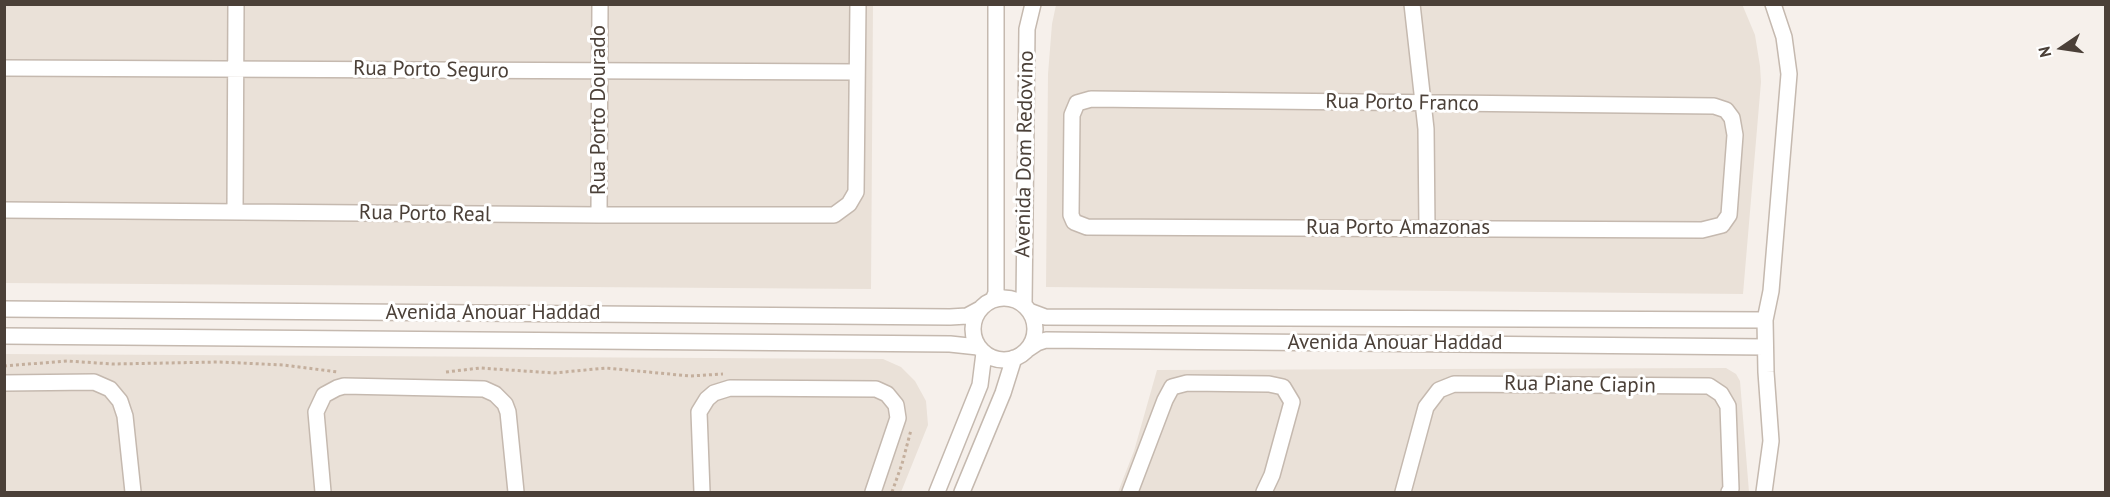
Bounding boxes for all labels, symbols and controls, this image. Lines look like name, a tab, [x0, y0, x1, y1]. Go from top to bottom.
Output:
north arrow	[2032, 18, 2092, 78]
street label: Rua Porto Dourado	[586, 25, 612, 195]
text: N	[2034, 45, 2055, 59]
street label: Avenida Dom Redovino	[1011, 50, 1039, 258]
street label: Rua Porto Seguro	[353, 56, 509, 84]
street label: Rua Porto Franco	[1325, 89, 1479, 117]
street label: Rua Porto Real	[359, 200, 491, 228]
street label: Rua Porto Amazonas	[1306, 215, 1490, 241]
street label: Avenida Anouar Haddad	[386, 300, 600, 326]
street label: Avenida Anouar Haddad	[1288, 330, 1502, 356]
street label: Rua Piane Ciapin	[1504, 371, 1656, 399]

